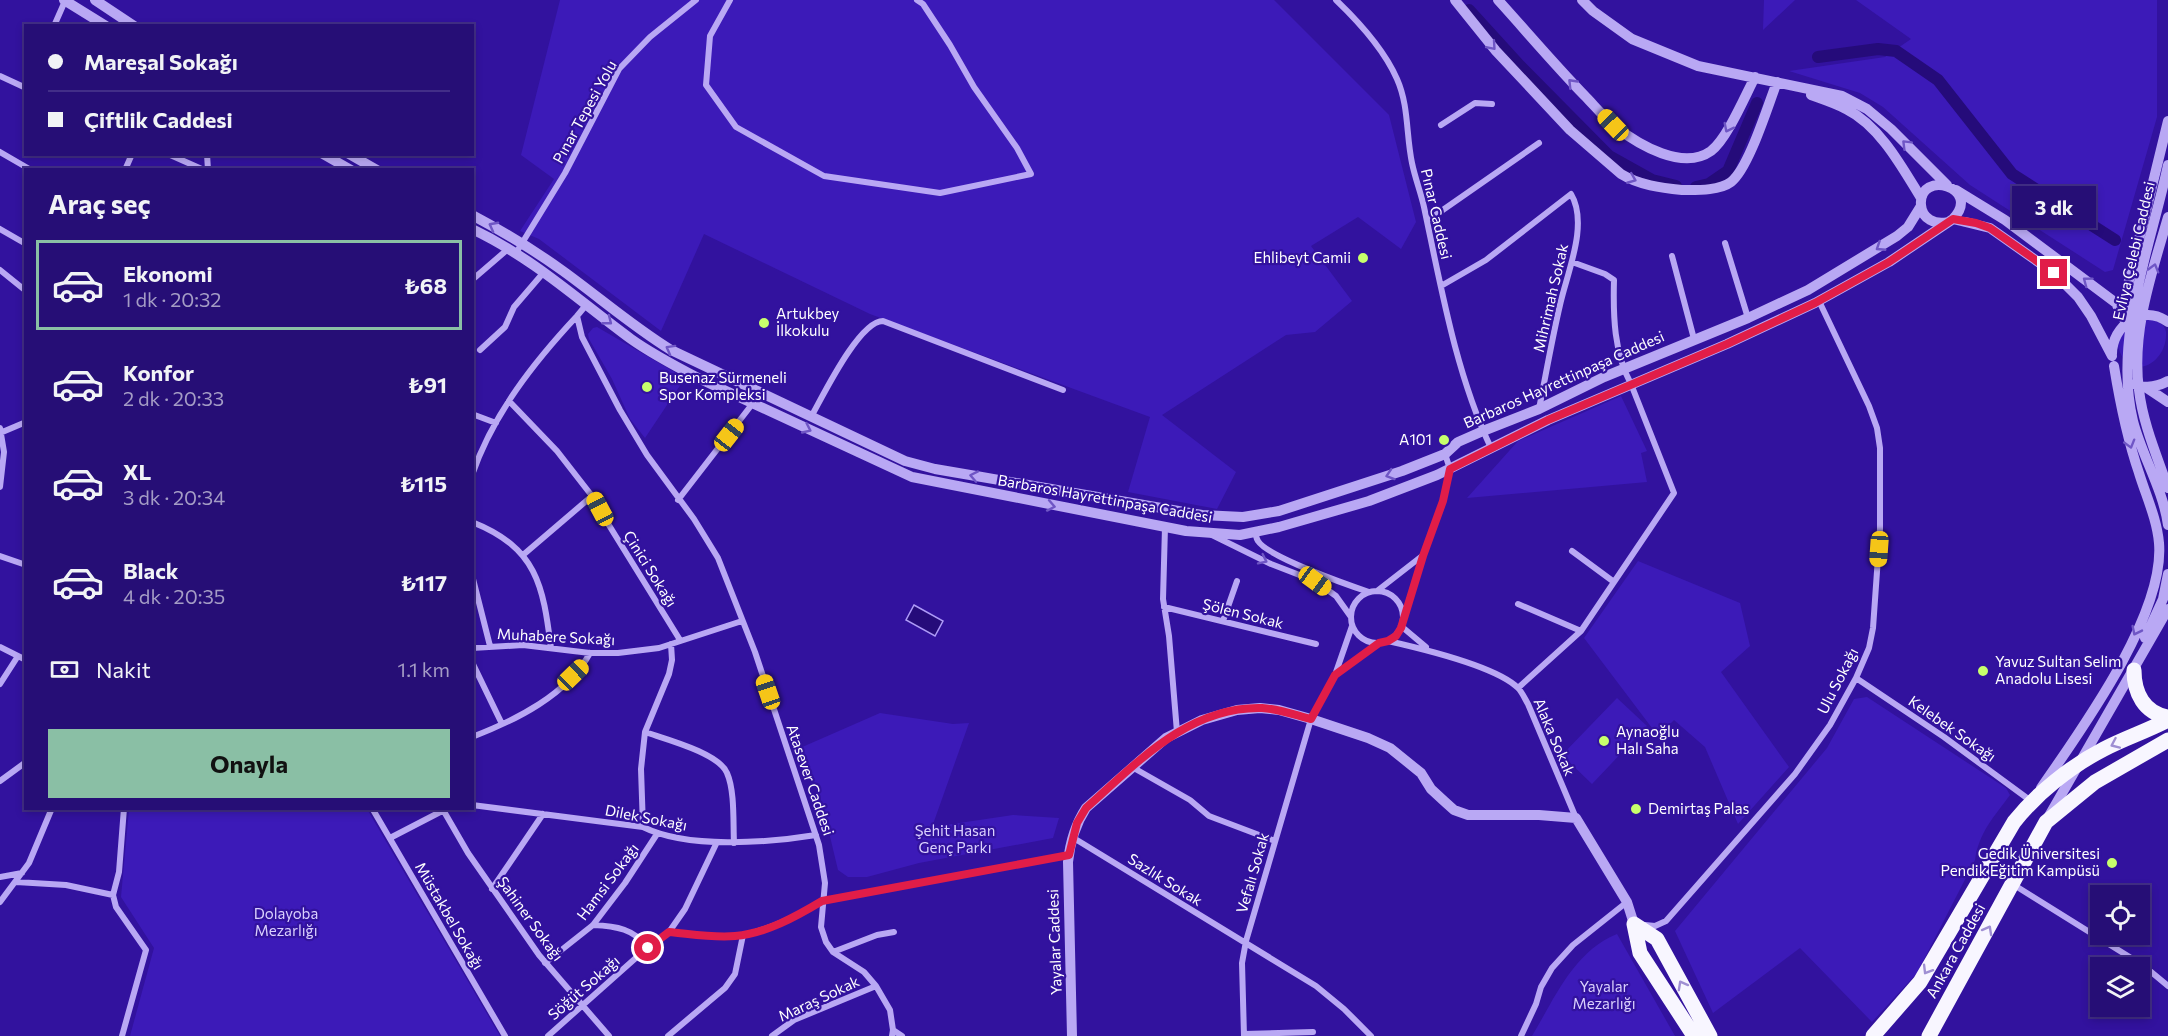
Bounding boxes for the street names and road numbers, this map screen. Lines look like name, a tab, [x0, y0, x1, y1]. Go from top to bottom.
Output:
street label: Pınar Tepesi Yolu	[548, 57, 620, 166]
street label: Pınar Caddesi	[1418, 167, 1456, 261]
street label: Evliya Çelebi Caddesi	[2108, 180, 2158, 322]
street label: Mihrimah Sokak	[1529, 242, 1571, 354]
street label: Barbaros Hayrettinpaşa Caddesi	[1460, 327, 1667, 432]
street label: Barbaros Hayrettinpaşa Caddesi	[996, 470, 1214, 526]
street label: Çinici Sokağı	[620, 527, 681, 610]
street label: Şölen Sokak	[1201, 594, 1286, 632]
street label: Muhabere Sokağı	[497, 624, 616, 648]
street label: Ulu Sokağı	[1813, 644, 1861, 717]
street label: Kelebek Sokağı	[1905, 691, 2000, 765]
street label: Alaka Sokak	[1530, 695, 1579, 778]
street label: Atasever Caddesi	[783, 722, 838, 838]
street label: Dilek Sokağı	[604, 800, 689, 834]
street label: Vefalı Sokak	[1232, 830, 1272, 915]
street label: Hamsi Sokağı	[572, 839, 642, 923]
street label: Sazlık Sokak	[1125, 849, 1206, 909]
street label: Müstakbel Sokağı	[412, 859, 488, 972]
street label: Şahiner Sokağı	[494, 873, 568, 964]
street label: Yayalar Caddesi	[1043, 889, 1065, 995]
street label: Ankara Caddesi	[1922, 900, 1989, 1001]
street label: Söğüt Sokağı	[544, 951, 623, 1023]
street label: Maraş Sokak	[775, 971, 862, 1025]

